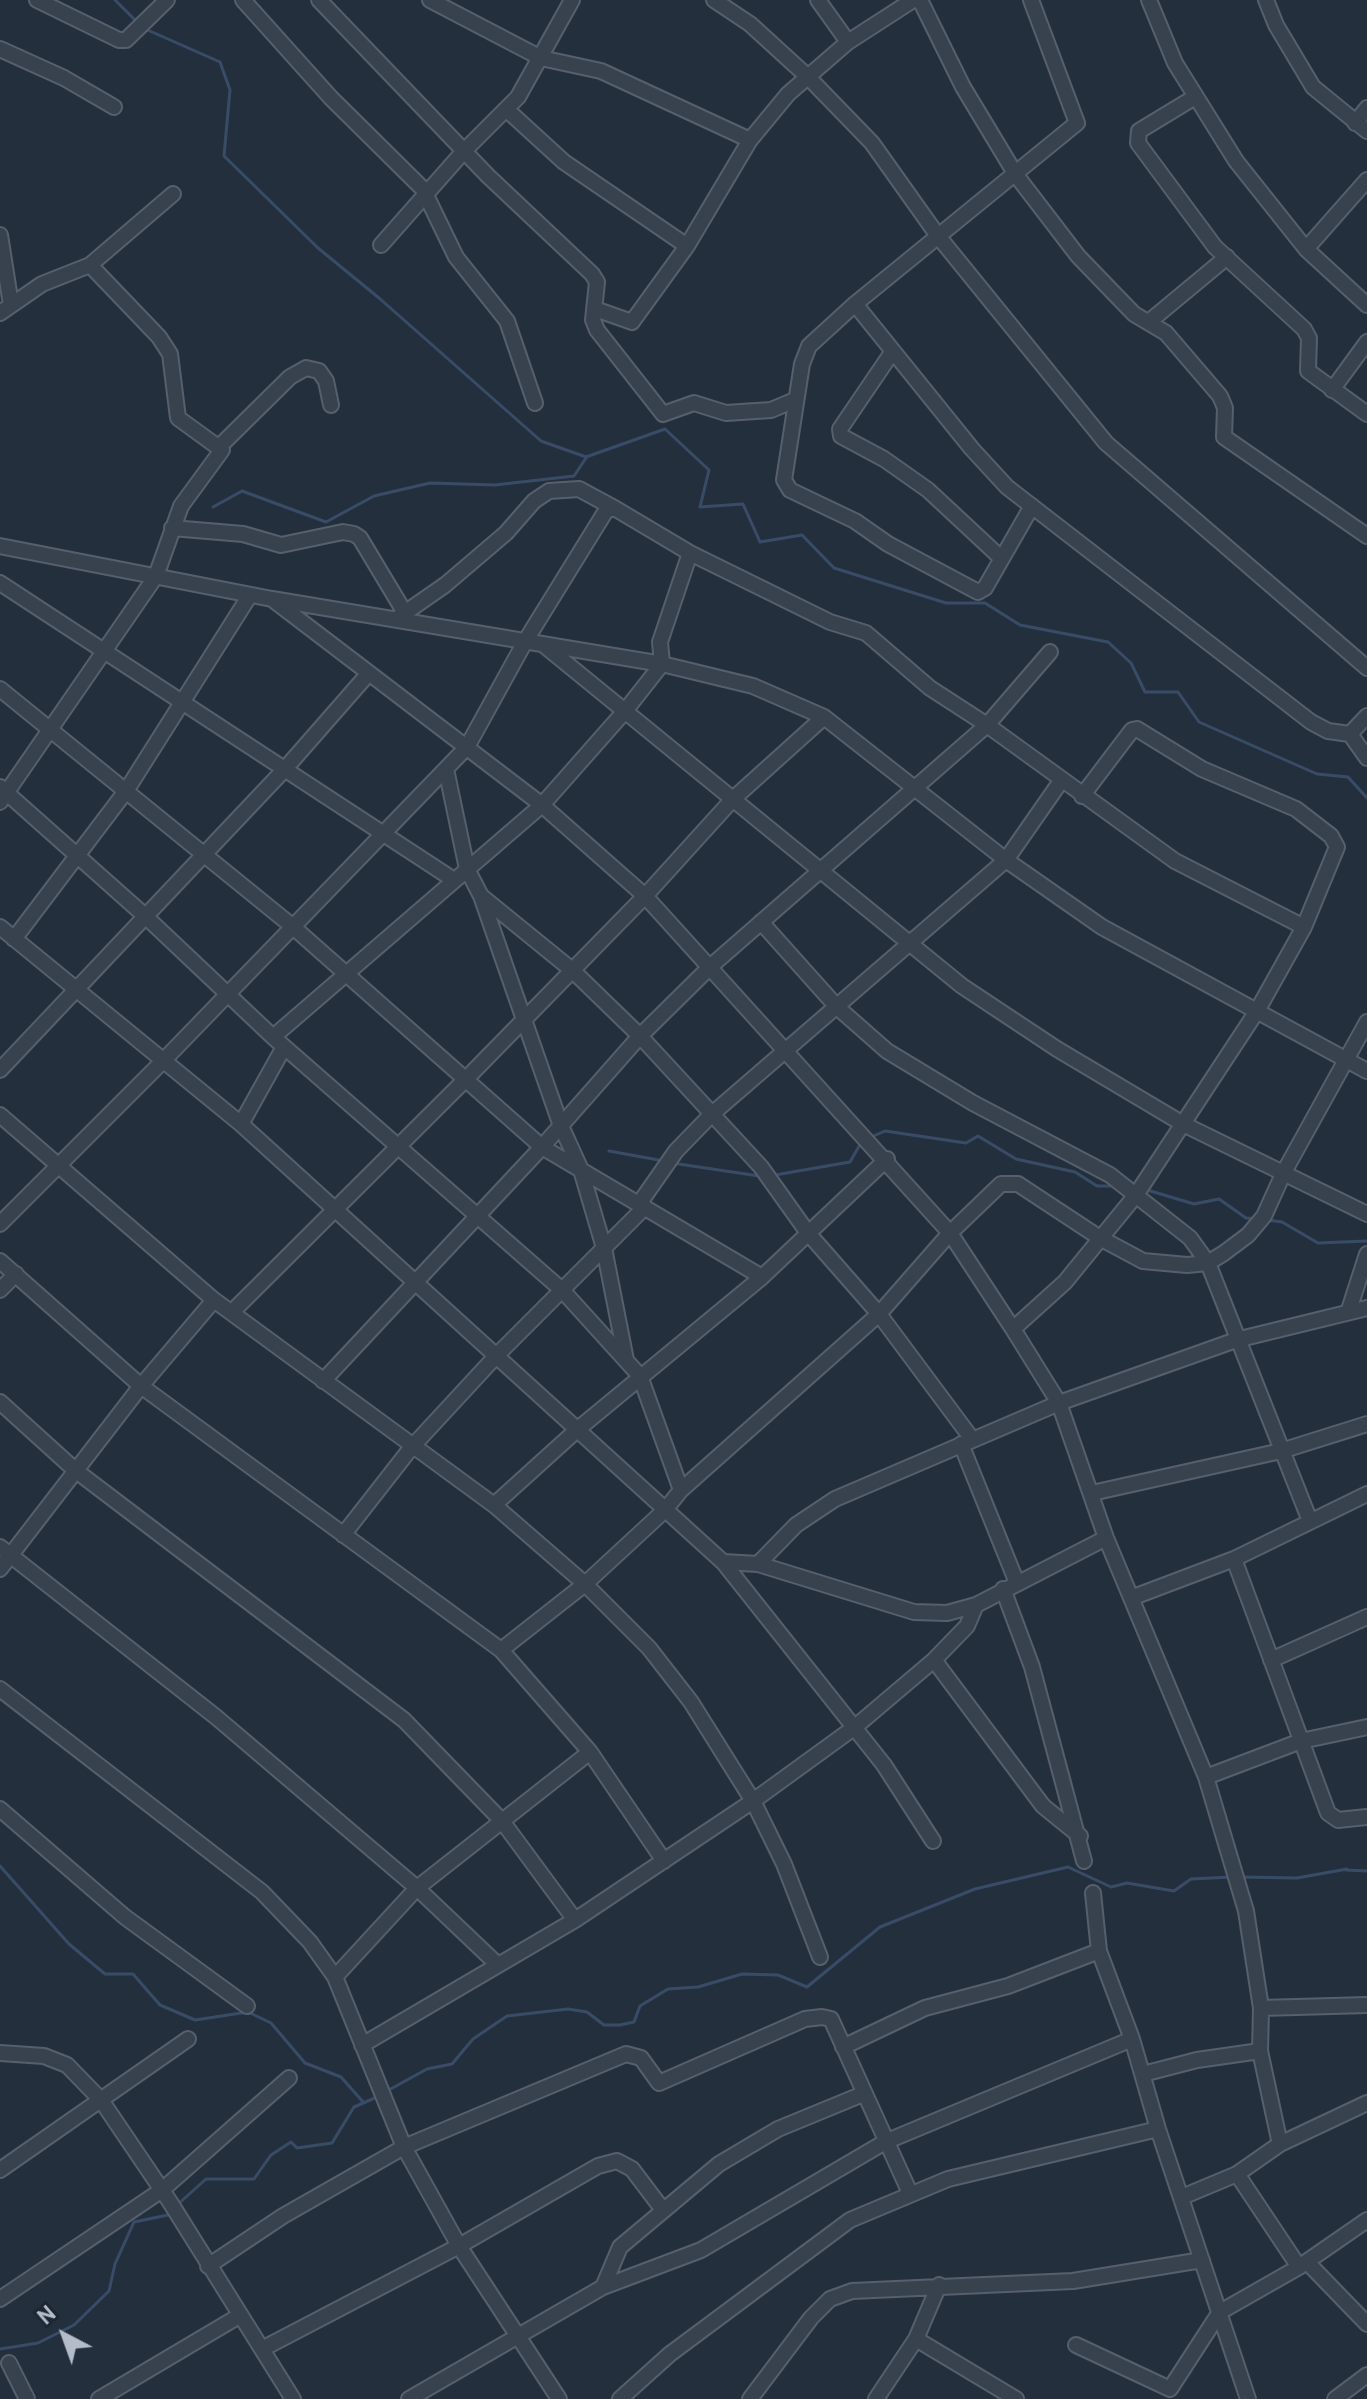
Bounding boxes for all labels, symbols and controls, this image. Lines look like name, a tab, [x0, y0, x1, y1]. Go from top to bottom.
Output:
north arrow	[24, 2295, 104, 2375]
text: N	[33, 2301, 63, 2332]

